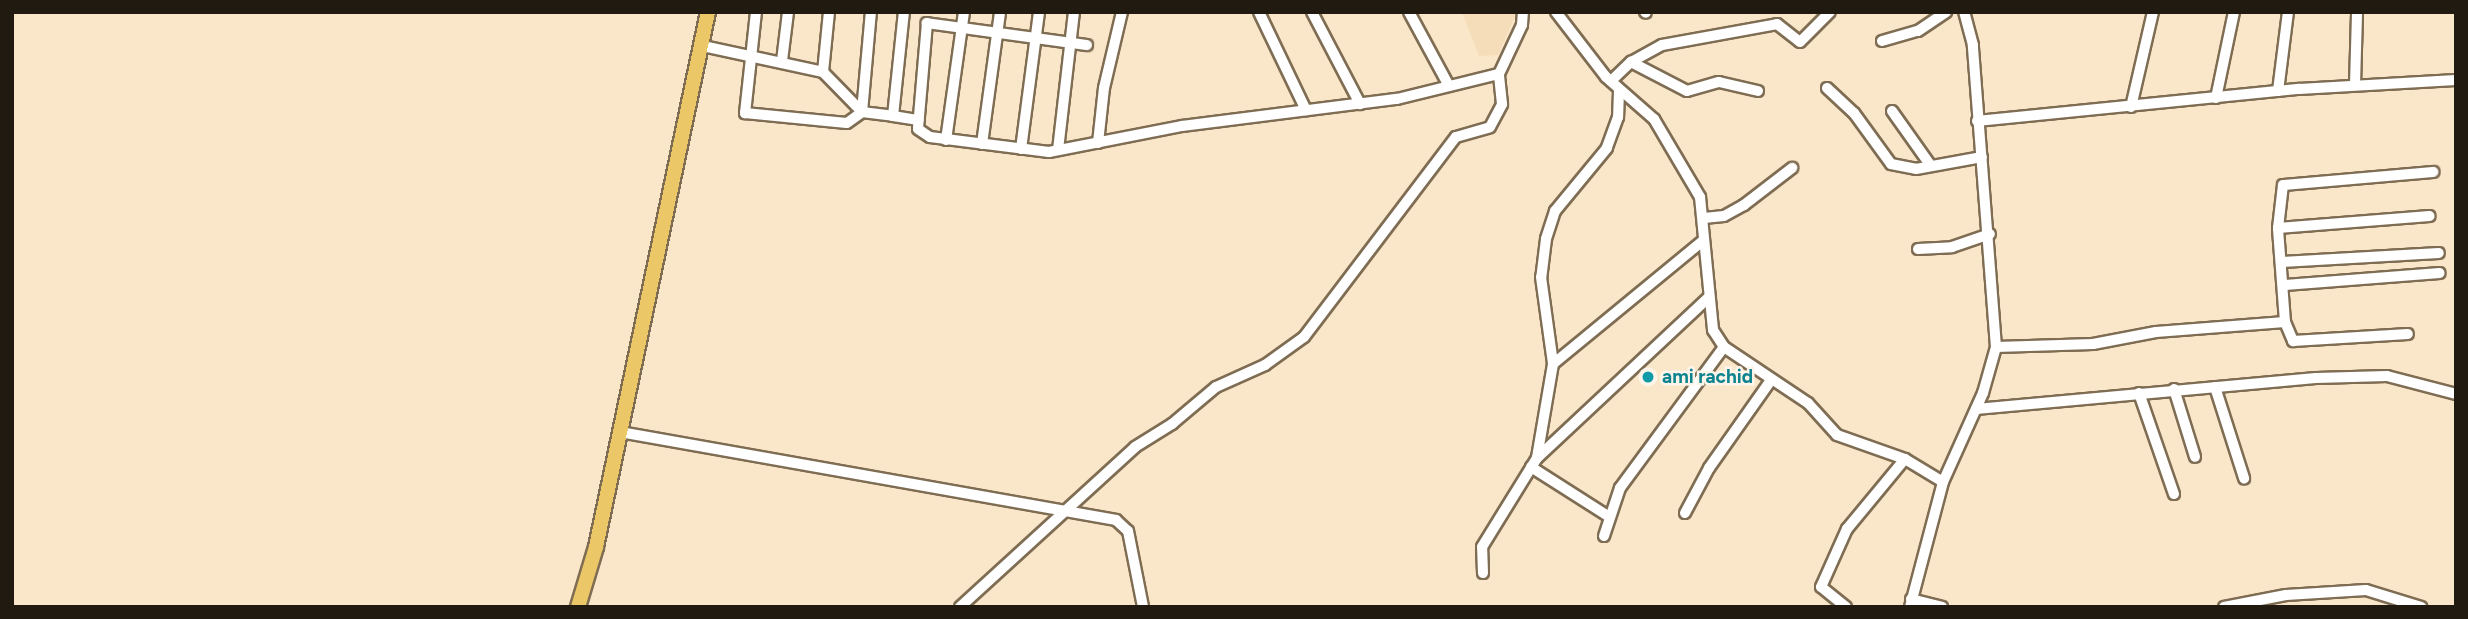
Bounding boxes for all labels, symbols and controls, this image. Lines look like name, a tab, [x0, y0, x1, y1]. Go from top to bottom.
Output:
place label: ami rachid	[1662, 366, 1753, 388]
marker: ami rachid	[1640, 369, 1656, 385]

